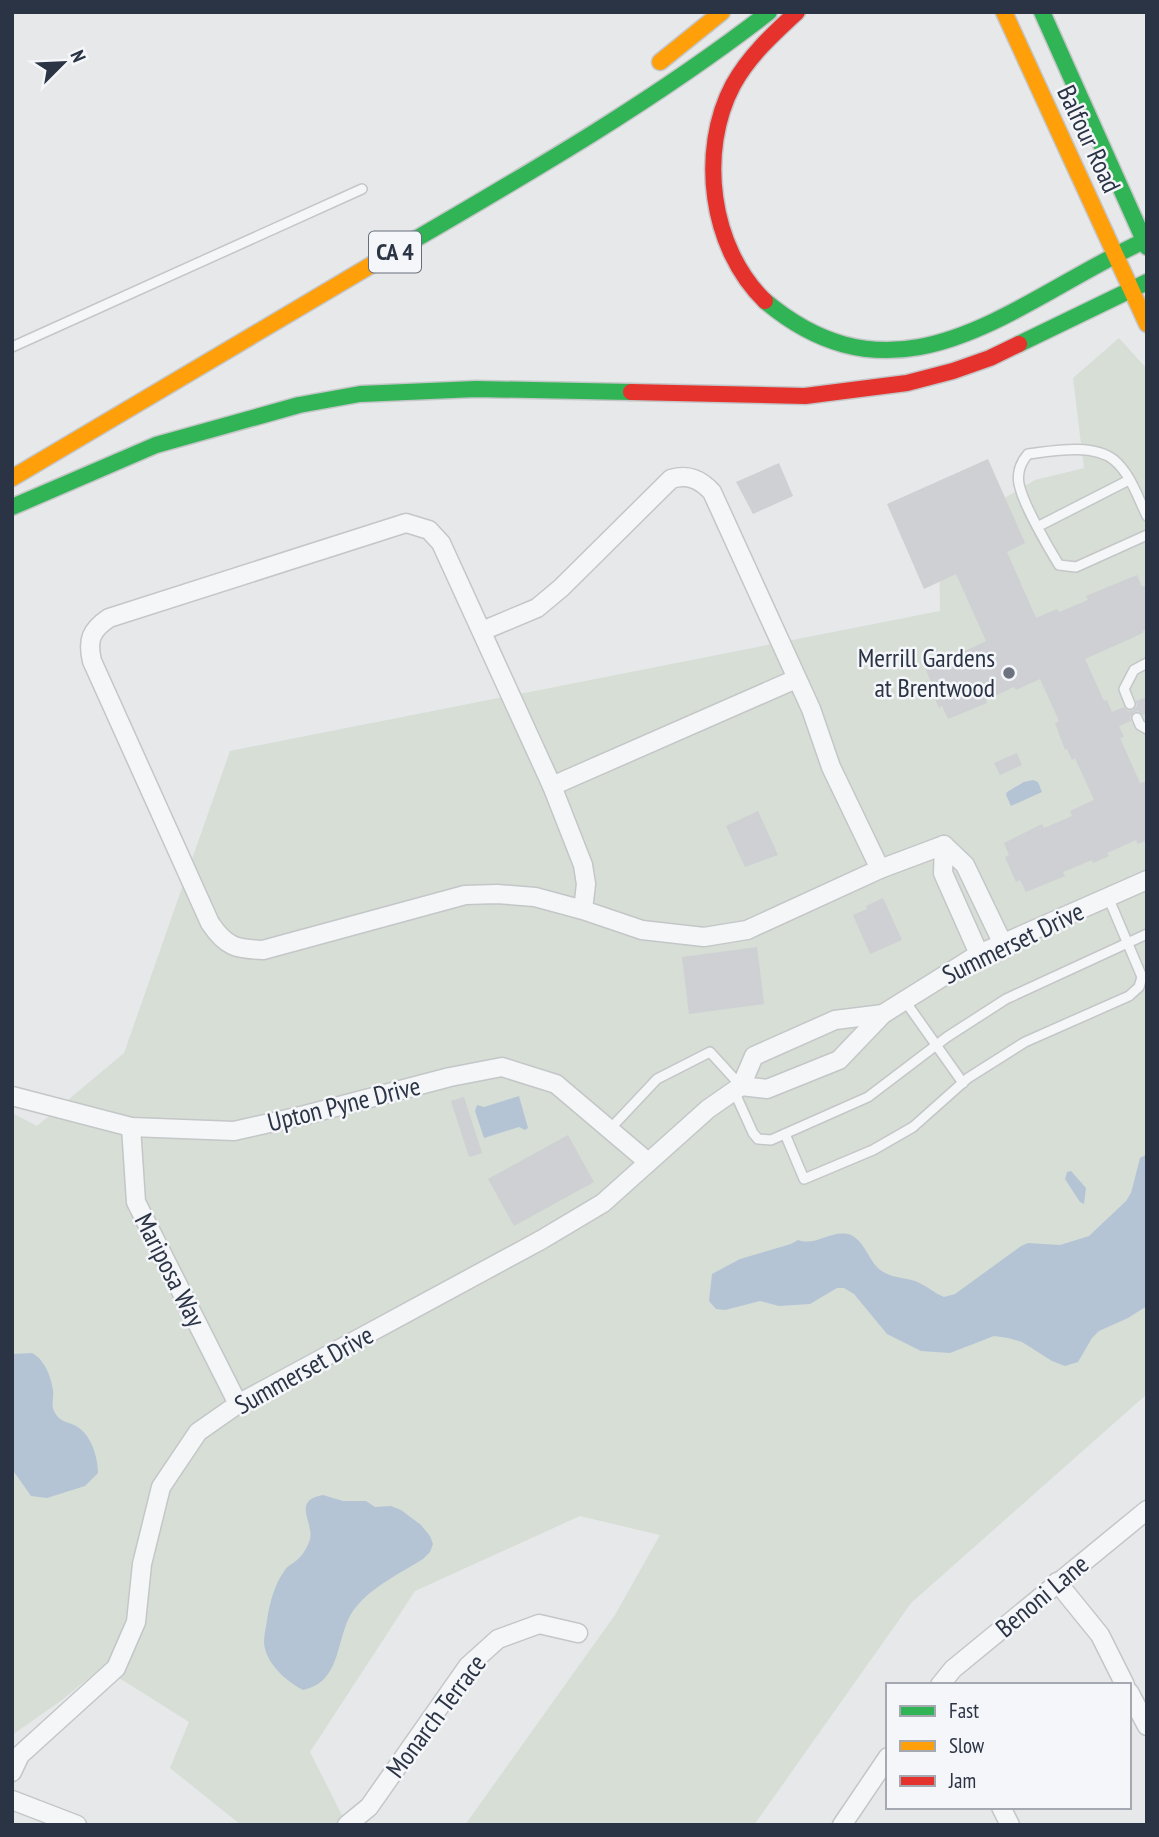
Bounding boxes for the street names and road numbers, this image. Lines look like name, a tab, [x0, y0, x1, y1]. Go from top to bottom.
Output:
street label: Balfour Road	[1050, 80, 1129, 198]
road number: CA 4	[369, 232, 421, 272]
street label: Summerset Drive	[937, 894, 1089, 991]
street label: Upton Pyne Drive	[264, 1069, 424, 1138]
street label: Mariposa Way	[128, 1207, 213, 1332]
street label: Summerset Drive	[229, 1318, 379, 1421]
street label: Benoni Lane	[988, 1547, 1095, 1644]
street label: Monarch Terrace	[378, 1647, 493, 1784]

